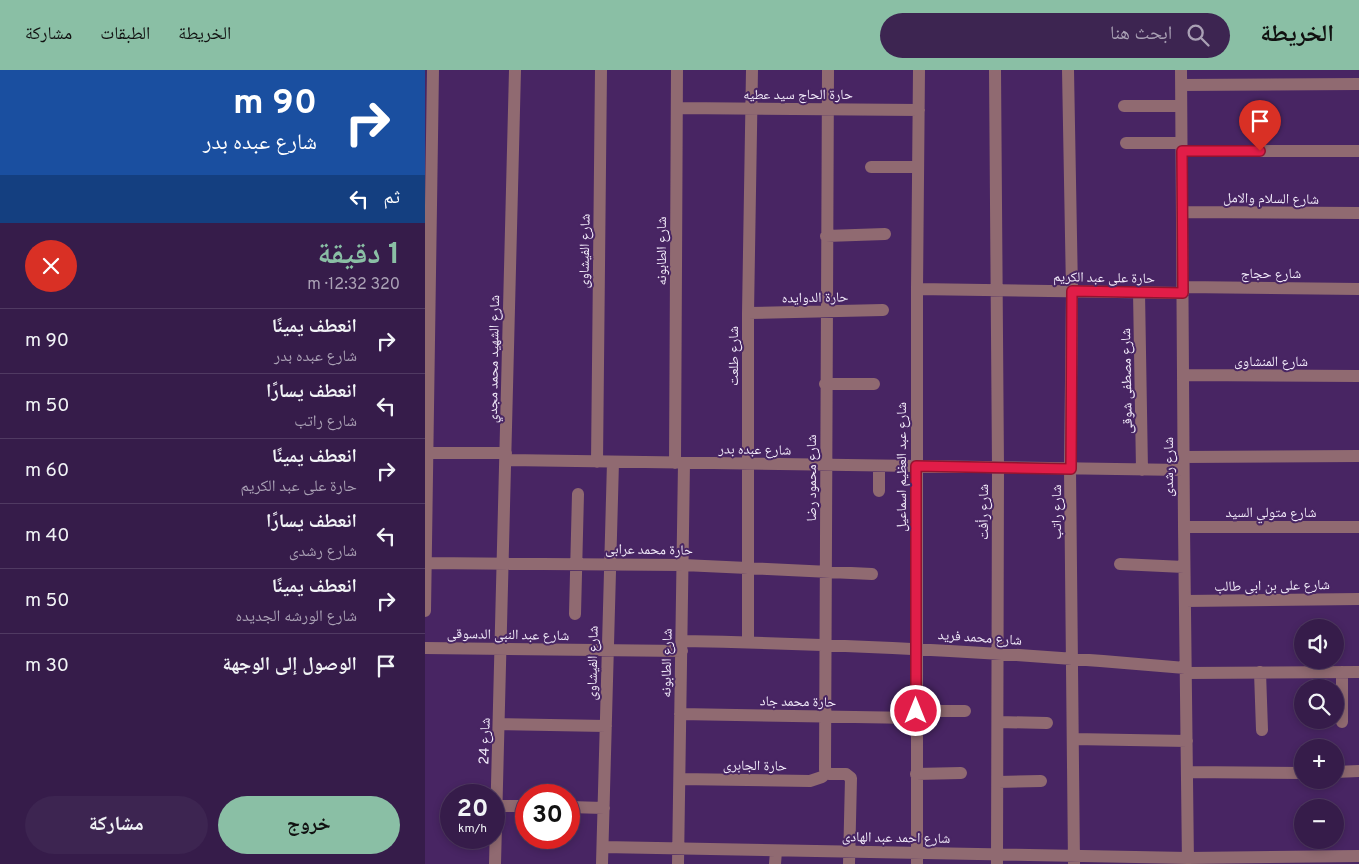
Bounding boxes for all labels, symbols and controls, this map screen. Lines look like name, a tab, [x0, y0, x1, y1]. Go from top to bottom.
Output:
search box	[880, 13, 1230, 58]
text: الخريطة	[1260, 20, 1334, 50]
icon: search	[1184, 21, 1212, 49]
text: ابحث هنا	[1110, 22, 1172, 46]
text: مشاركة	[25, 23, 72, 46]
text: الطبقات	[100, 23, 150, 46]
text: الخريطة	[178, 23, 231, 46]
text: 90 m	[233, 82, 317, 126]
street label: حارة الحاج سيد عطيه	[743, 87, 853, 104]
icon: right	[335, 90, 400, 155]
pin	[1239, 100, 1281, 151]
icon: arrive	[1246, 107, 1274, 135]
text: شارع عبده بدر	[203, 130, 317, 157]
icon: left	[345, 185, 373, 213]
text: ثم	[383, 186, 400, 210]
street label: شارع السلام والامل	[1223, 190, 1319, 209]
street label: شارع الفيشاوى	[576, 214, 595, 289]
street label: شارع الطابونه	[654, 216, 671, 286]
text: 1 دقيقة	[317, 237, 400, 274]
button: close	[25, 240, 77, 292]
street label: شارع حجاج	[1241, 266, 1301, 283]
street label: حارة على عبد الكريم	[1053, 269, 1155, 288]
text: 320 m · 12:32	[307, 275, 400, 295]
street label: حارة الدوايده	[781, 289, 849, 308]
street label: شارع الشهيد محمد مجدي	[485, 295, 506, 423]
text: انعطف يمينًا	[272, 315, 357, 339]
street label: شارع طلعت	[726, 326, 743, 386]
icon: right	[372, 327, 400, 355]
street label: شارع مصطفى شوقى	[1118, 328, 1137, 434]
text: 90 m	[25, 329, 69, 353]
text: شارع عبده بدر	[274, 347, 357, 367]
street label: شارع المنشاوى	[1234, 354, 1308, 371]
text: انعطف يسارًا	[266, 380, 357, 404]
icon: left	[372, 392, 400, 420]
text: 50 m	[25, 394, 70, 418]
street label: شارع عبد العظيم اسماعيل	[894, 402, 911, 532]
text: شارع راتب	[294, 412, 357, 432]
street label: شارع محمود رضا	[804, 435, 821, 521]
street label: شارع رشدى	[1161, 437, 1178, 497]
street label: شارع عبده بدر	[718, 441, 791, 460]
text: انعطف يمينًا	[272, 445, 357, 469]
icon: right	[372, 457, 400, 485]
text: 60 m	[25, 459, 69, 483]
text: حارة على عبد الكريم	[241, 477, 357, 497]
street label: شارع رأفت	[975, 484, 993, 540]
street label: شارع راتب	[1049, 485, 1066, 539]
street label: شارع متولي السيد	[1225, 505, 1317, 524]
text: انعطف يسارًا	[266, 510, 357, 534]
icon: left	[372, 522, 400, 550]
text: 40 m	[25, 524, 70, 548]
street label: حارة محمد عرابى	[605, 541, 693, 560]
text: شارع رشدى	[289, 542, 357, 562]
text: انعطف يمينًا	[272, 575, 357, 599]
street label: شارع على بن ابى طالب	[1214, 577, 1330, 596]
icon: right	[372, 587, 400, 615]
text: 50 m	[25, 589, 70, 613]
text: شارع الورشه الجديده	[235, 607, 357, 627]
map controls	[1294, 619, 1344, 849]
button: sound	[1294, 619, 1344, 669]
street label: شارع عبد النبى الدسوقى	[447, 626, 569, 645]
street label: شارع الفيشاوى	[584, 626, 603, 701]
street label: شارع محمد فريد	[937, 627, 1023, 650]
street label: شارع الطابونه	[658, 628, 677, 698]
icon: arrive	[372, 652, 400, 680]
text: الوصول إلى الوجهة	[223, 653, 357, 677]
text: 30 m	[25, 654, 69, 678]
button: search	[1294, 679, 1344, 729]
position arrow	[889, 684, 941, 736]
street label: حارة محمد جاد	[760, 693, 836, 712]
street label: شارع 24	[476, 717, 495, 765]
button: +	[1294, 739, 1344, 789]
street label: حارة الجابرى	[723, 757, 787, 776]
speed limit sign: 30	[515, 784, 580, 849]
text: 20	[457, 794, 488, 826]
button: مشاركة	[25, 796, 208, 854]
button: خروج	[218, 796, 400, 854]
button: −	[1294, 799, 1344, 849]
text: km/h	[458, 821, 487, 837]
street label: شارع احمد عبد الهادى	[842, 829, 950, 848]

